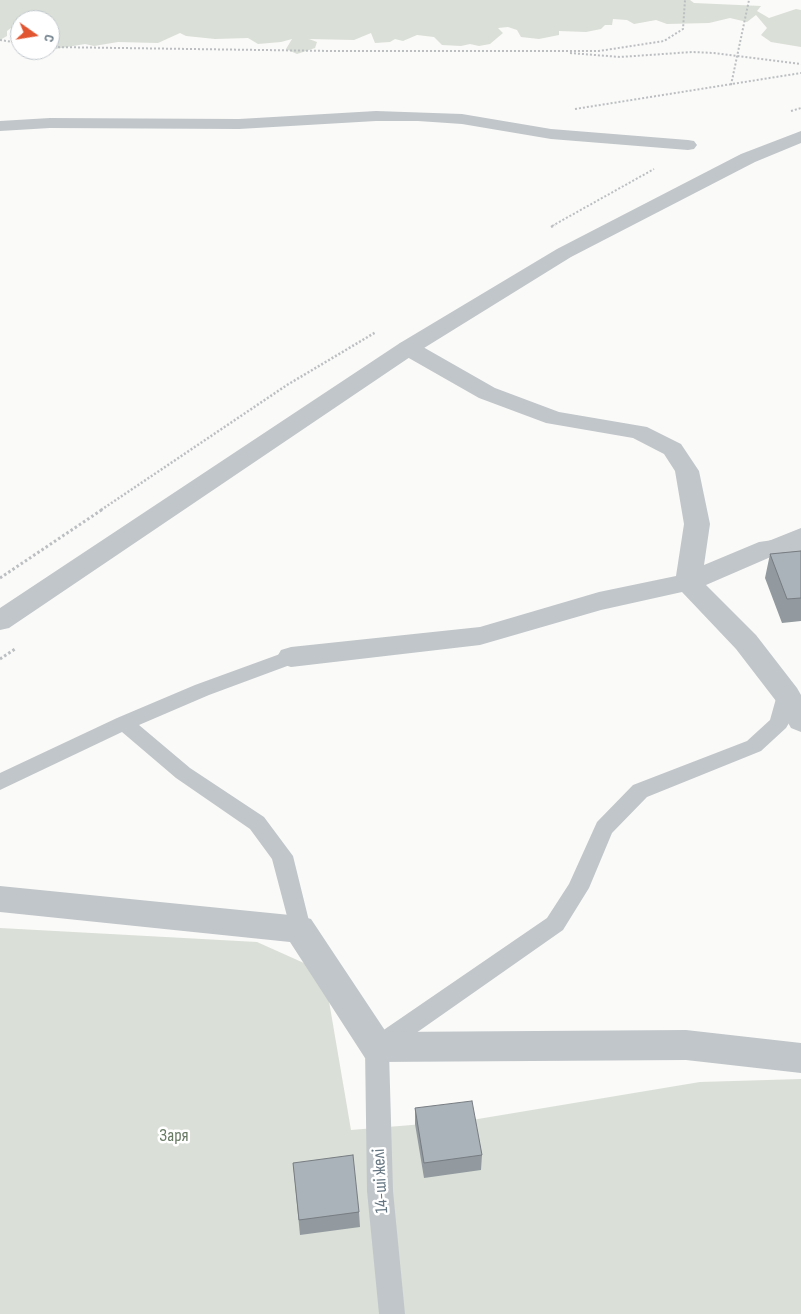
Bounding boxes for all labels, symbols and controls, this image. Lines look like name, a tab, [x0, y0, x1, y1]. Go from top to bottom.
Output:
north arrow	[10, 10, 60, 60]
text: С	[40, 33, 58, 44]
park label: Заря	[159, 1125, 189, 1147]
street label: 14-ші желі	[369, 1148, 393, 1214]

